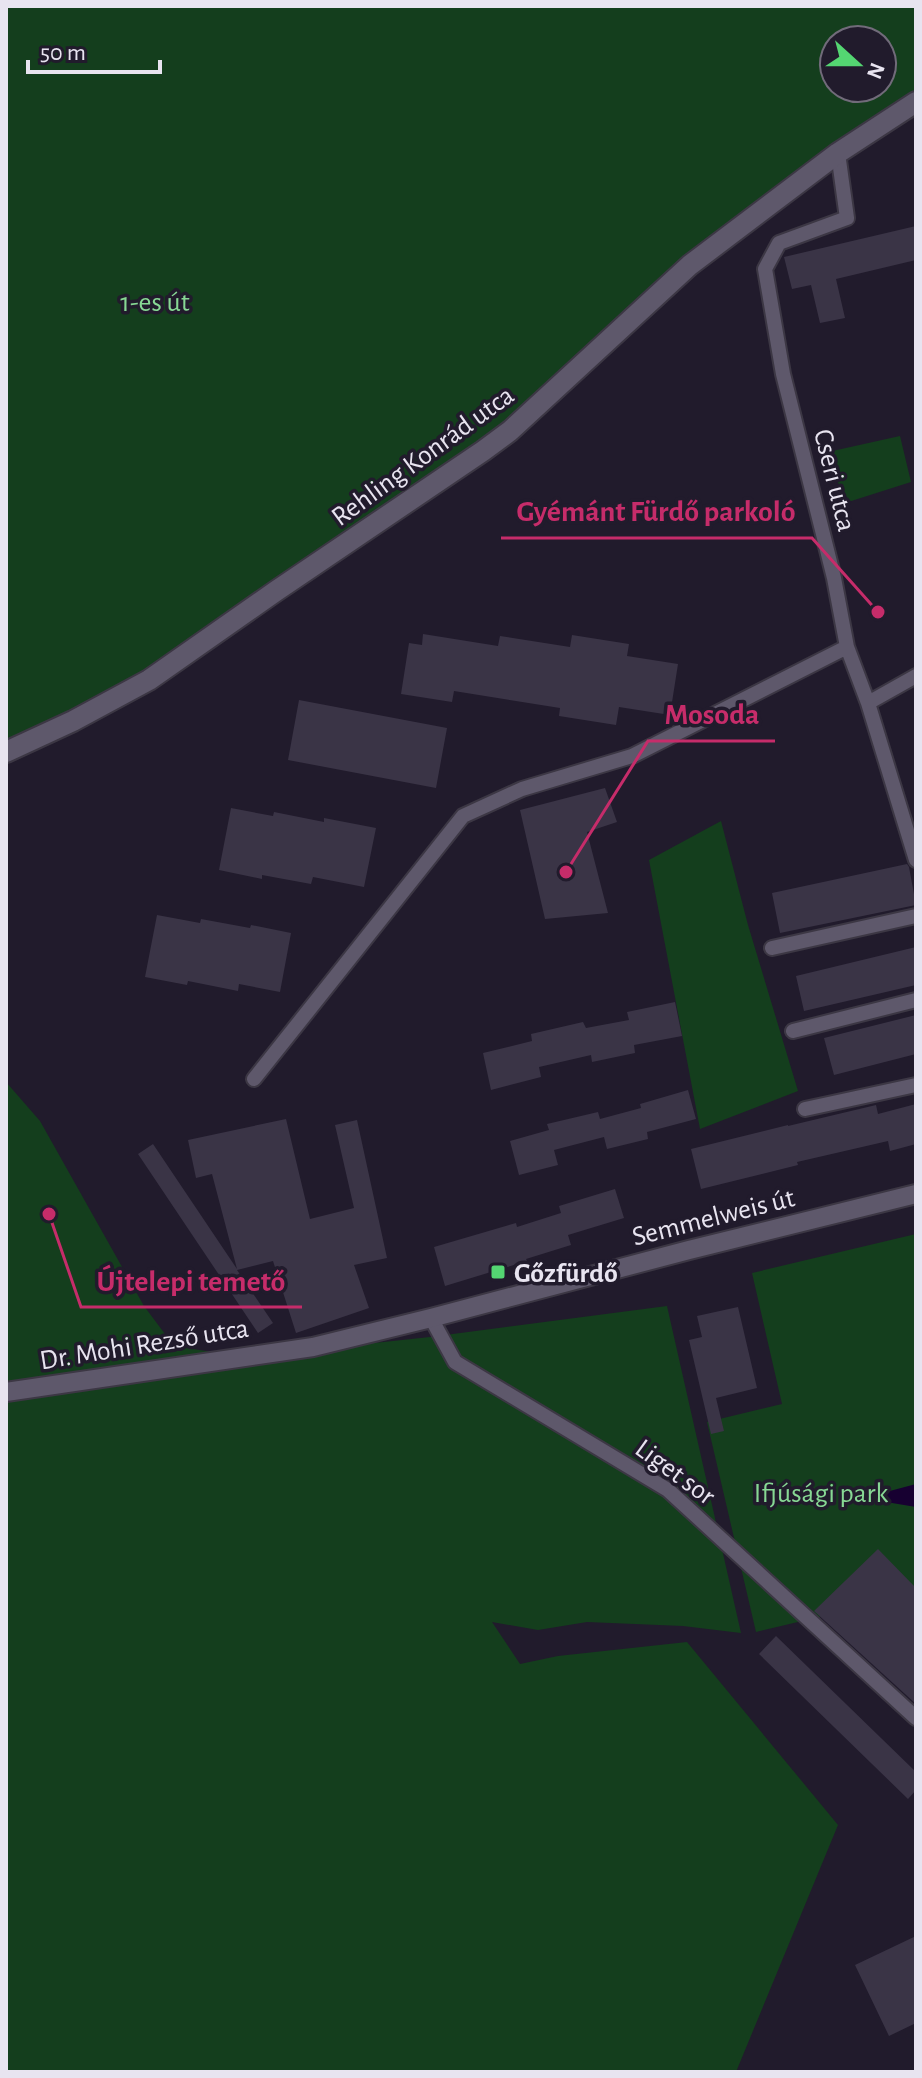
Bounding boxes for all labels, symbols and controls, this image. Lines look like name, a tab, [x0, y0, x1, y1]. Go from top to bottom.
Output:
scale bar	[28, 24, 160, 74]
north arrow	[818, 24, 898, 104]
text: 50 m	[40, 41, 86, 65]
text: N	[863, 60, 889, 82]
park label: 1-es út	[120, 289, 190, 317]
street label: Rehling Konrád utca	[327, 381, 520, 532]
street label: Cseri utca	[808, 426, 860, 535]
callout: Gyémánt Fürdő parkoló	[501, 484, 812, 538]
text: Gyémánt Fürdő parkoló	[516, 497, 796, 527]
callout: Mosoda	[648, 687, 775, 741]
text: Mosoda	[665, 700, 759, 730]
street label: Semmelweis út	[629, 1184, 798, 1252]
callout: Újtelepi temető	[81, 1253, 302, 1307]
place label: Gőzfürdő	[514, 1260, 618, 1288]
marker: Gőzfürdő	[489, 1263, 507, 1281]
text: Újtelepi temető	[97, 1264, 285, 1297]
street label: Dr. Mohi Rezső utca	[38, 1315, 251, 1375]
street label: Liget sor	[630, 1434, 720, 1511]
park label: Ifjúsági park	[754, 1480, 889, 1508]

